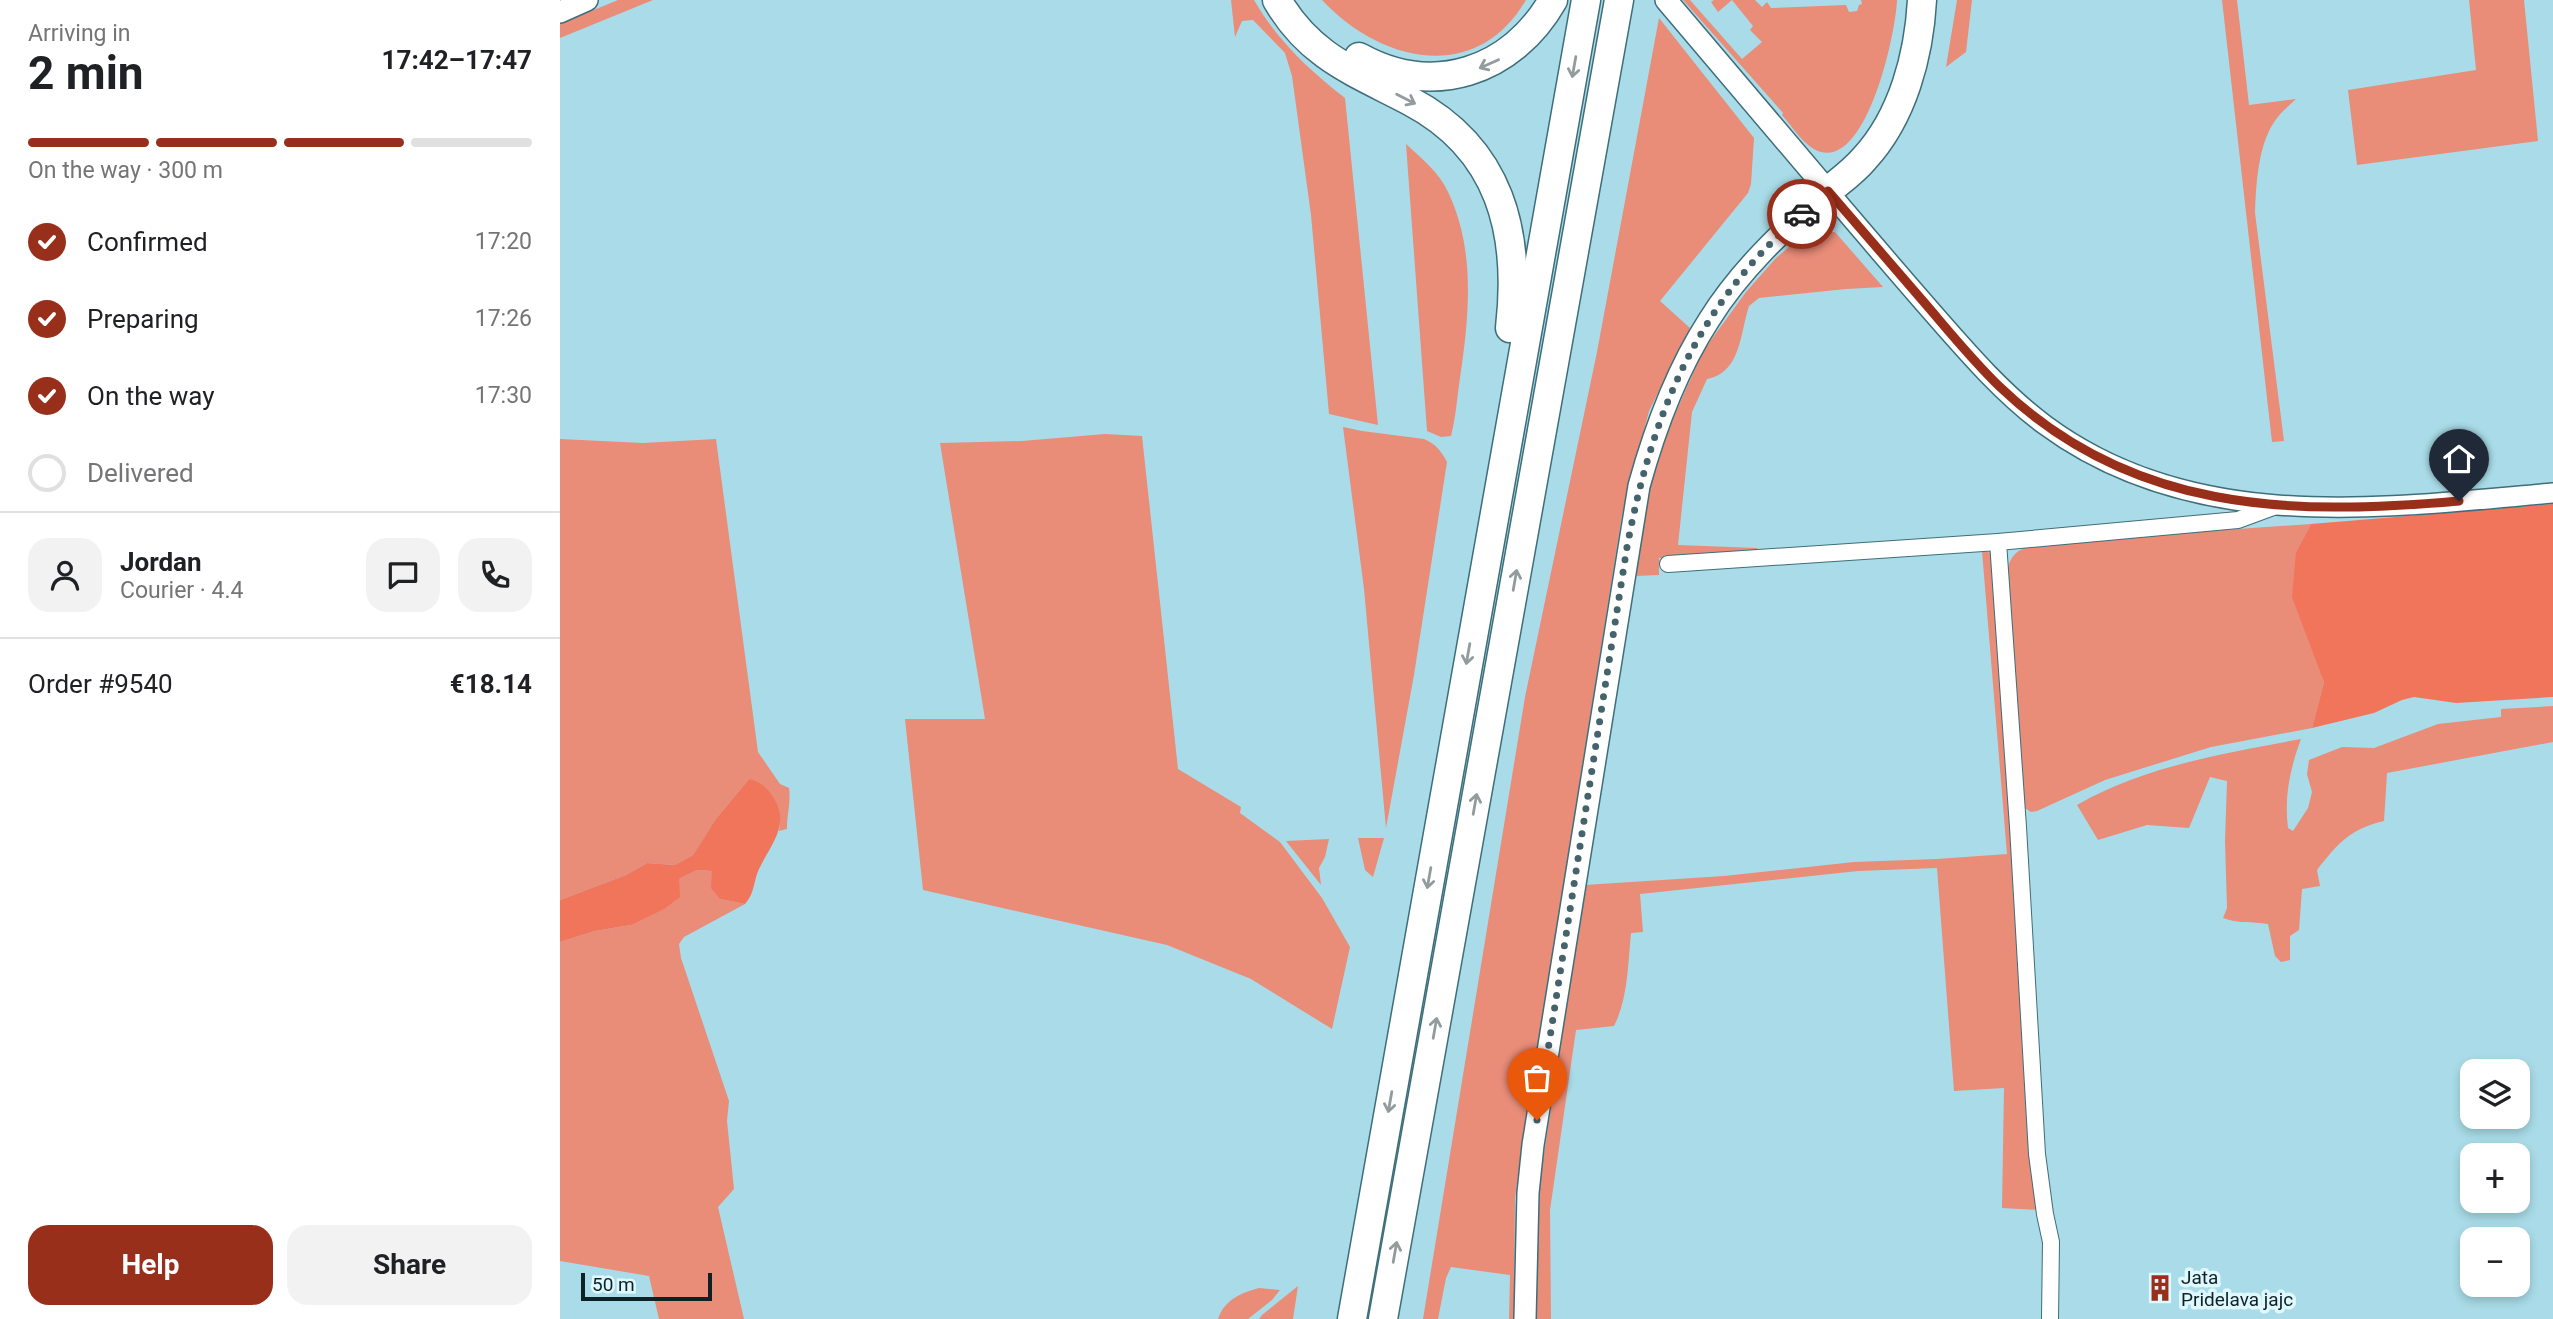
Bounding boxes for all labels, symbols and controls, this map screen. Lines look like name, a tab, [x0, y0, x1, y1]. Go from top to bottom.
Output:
text: Arriving in	[28, 20, 131, 47]
text: 17:42–17:47	[382, 45, 532, 75]
text: 2 min	[28, 46, 144, 100]
one-way arrow	[1567, 55, 1580, 78]
one-way arrow	[1479, 58, 1500, 71]
one-way arrow	[1395, 93, 1416, 106]
text: On the way · 300 m	[28, 157, 223, 184]
courier	[1767, 179, 1837, 249]
icon: car	[1783, 195, 1821, 233]
icon: check	[28, 223, 66, 261]
text: Confirmed	[87, 227, 208, 257]
text: 17:20	[475, 228, 532, 255]
icon: check	[28, 300, 66, 338]
text: Preparing	[87, 304, 199, 334]
text: 17:26	[475, 305, 532, 332]
icon: check	[28, 377, 66, 415]
text: On the way	[87, 381, 215, 411]
text: 17:30	[475, 382, 532, 409]
pin	[2429, 429, 2489, 501]
icon: home	[2440, 440, 2478, 478]
text: Delivered	[87, 458, 194, 488]
button: person	[28, 538, 102, 612]
button: chat	[366, 538, 440, 612]
button: phone	[458, 538, 532, 612]
text: Jordan	[120, 547, 202, 577]
one-way arrow	[1509, 569, 1522, 592]
text: Courier · 4.4	[120, 577, 243, 604]
one-way arrow	[1461, 642, 1475, 665]
text: Order #9540	[28, 669, 173, 699]
text: €18.14	[450, 669, 532, 699]
one-way arrow	[1469, 793, 1482, 816]
one-way arrow	[1422, 866, 1435, 889]
one-way arrow	[1429, 1017, 1442, 1040]
pin	[1507, 1048, 1567, 1120]
icon: bag	[1518, 1059, 1556, 1097]
map controls	[2460, 1059, 2530, 1297]
button: layers	[2460, 1059, 2530, 1129]
one-way arrow	[1383, 1090, 1396, 1113]
button: +	[2460, 1143, 2530, 1213]
button: Help	[28, 1225, 273, 1305]
button: Share	[287, 1225, 532, 1305]
button: −	[2460, 1227, 2530, 1297]
one-way arrow	[1389, 1241, 1402, 1264]
place label: Jata Pridelava jajc	[2181, 1266, 2293, 1311]
scale bar	[581, 1270, 712, 1302]
text: 50 m	[592, 1273, 635, 1296]
building icon: Jata Pridelava jajc	[2145, 1273, 2175, 1303]

